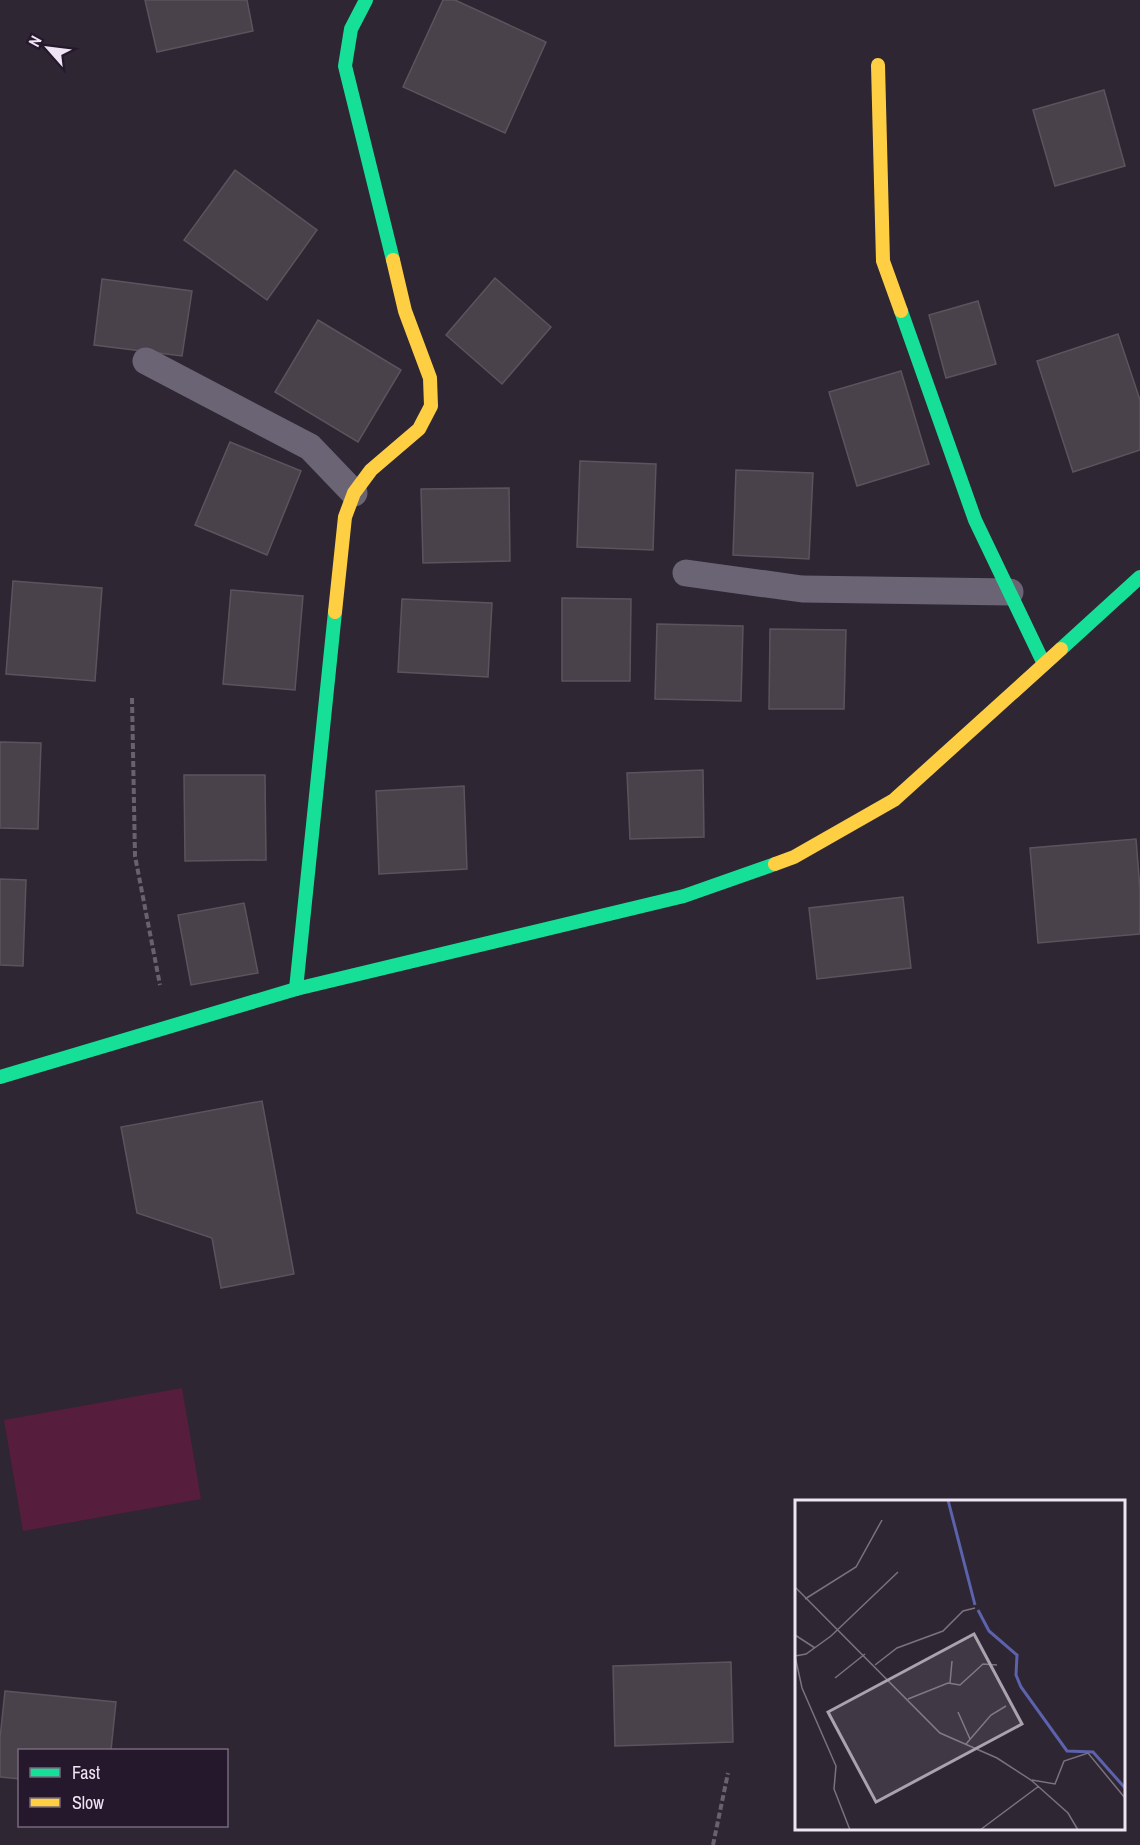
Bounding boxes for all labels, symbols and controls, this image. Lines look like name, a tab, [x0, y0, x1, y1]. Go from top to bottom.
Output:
north arrow	[18, 18, 78, 78]
text: N	[23, 32, 47, 50]
inset map	[795, 1500, 1125, 1830]
legend	[18, 1749, 228, 1827]
text: Fast	[72, 1760, 100, 1785]
text: Slow	[72, 1790, 104, 1815]

